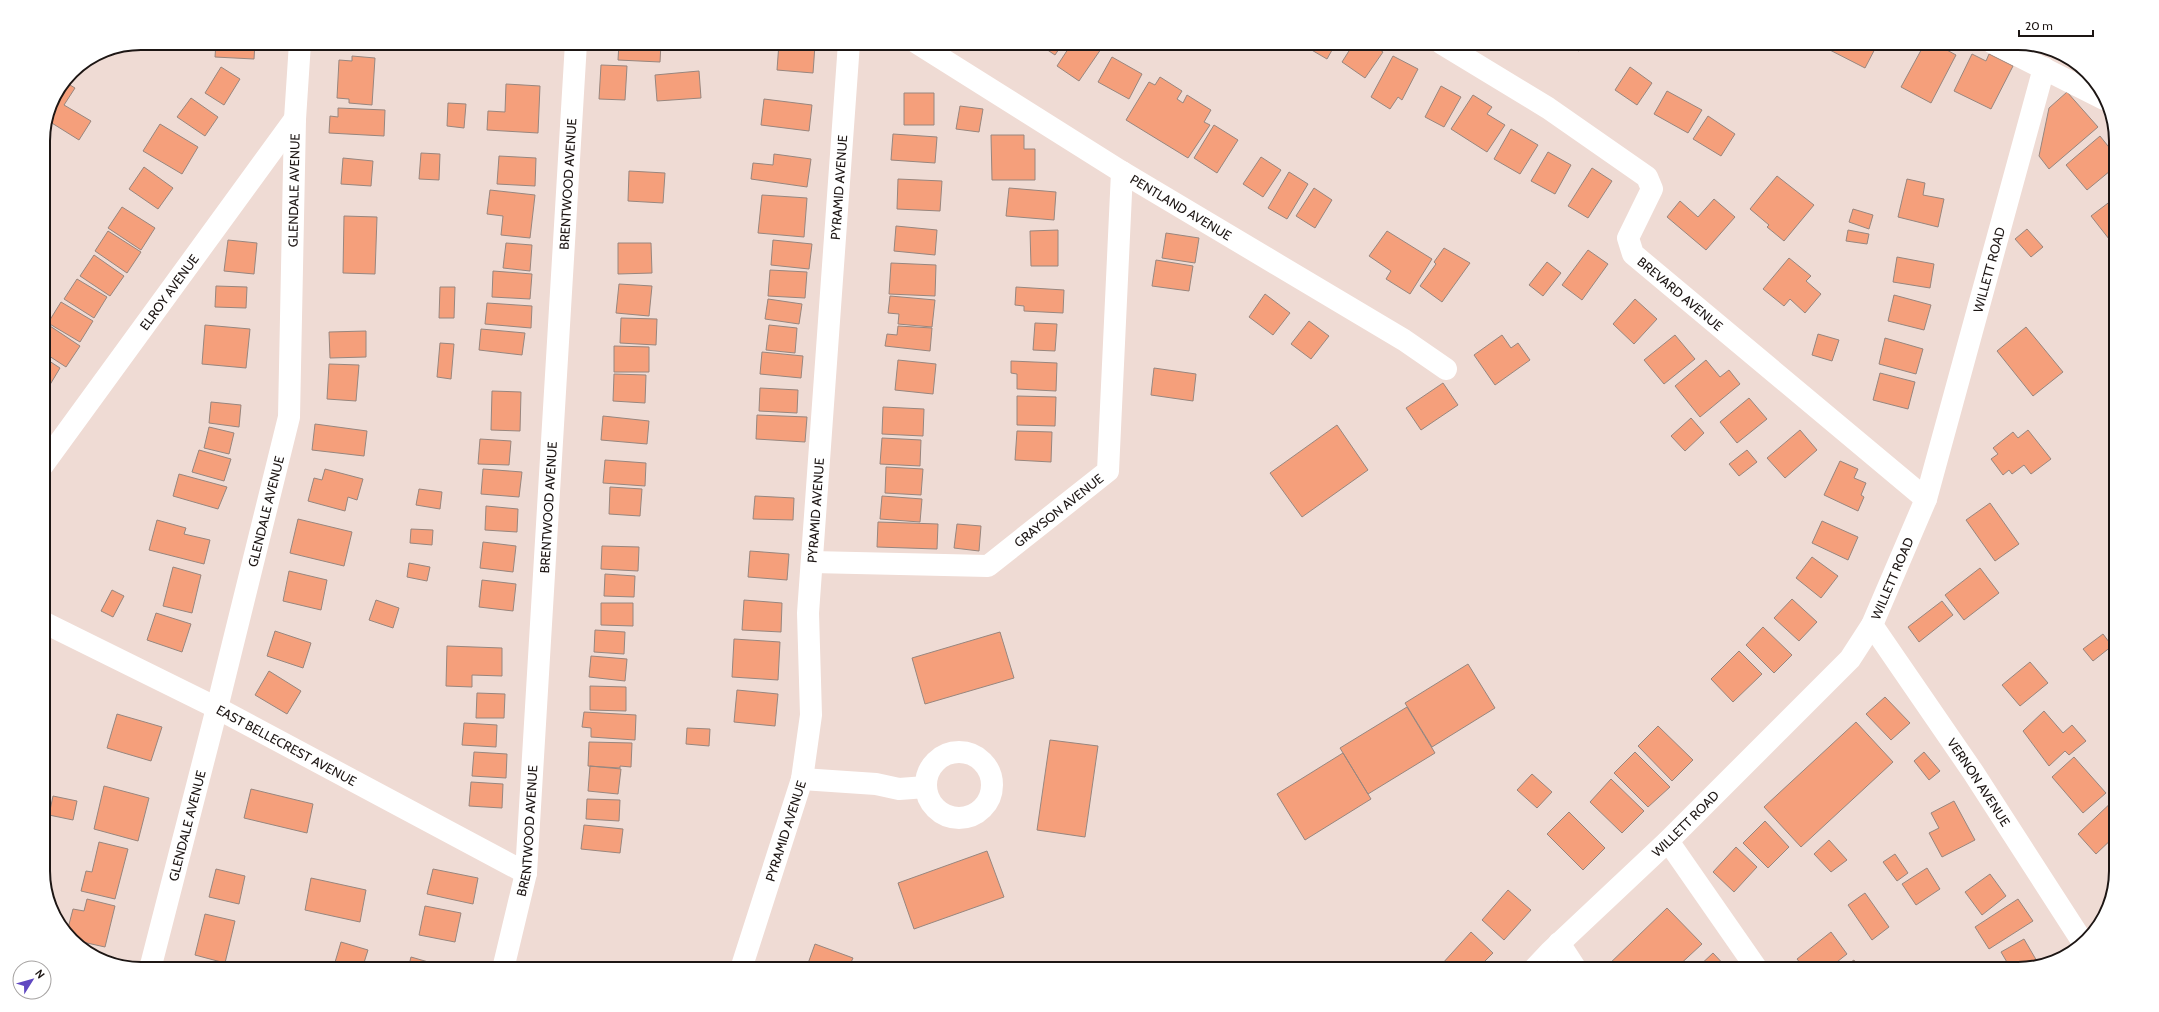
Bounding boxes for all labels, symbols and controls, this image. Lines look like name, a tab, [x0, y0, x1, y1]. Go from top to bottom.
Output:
scale bar	[2019, 12, 2093, 38]
text: 20 m	[2025, 18, 2053, 33]
street label: BRENTWOOD AVENUE	[556, 118, 579, 250]
street label: GLENDALE AVENUE	[284, 133, 303, 247]
street label: PYRAMID AVENUE	[827, 134, 850, 240]
street label: PENTLAND AVENUE	[1128, 171, 1235, 244]
street label: WILLETT ROAD	[1969, 225, 2008, 314]
street label: ELROY AVENUE	[136, 251, 202, 333]
street label: BREVARD AVENUE	[1634, 253, 1726, 334]
street label: BRENTWOOD AVENUE	[536, 441, 560, 574]
street label: GLENDALE AVENUE	[244, 454, 287, 569]
street label: PYRAMID AVENUE	[804, 457, 827, 564]
street label: GRAYSON AVENUE	[1011, 470, 1106, 550]
street label: WILLETT ROAD	[1867, 535, 1917, 622]
street label: EAST BELLECREST AVENUE	[214, 701, 359, 789]
street label: VERNON AVENUE	[1944, 735, 2014, 829]
street label: BRENTWOOD AVENUE	[513, 765, 540, 898]
street label: GLENDALE AVENUE	[165, 769, 209, 883]
street label: PYRAMID AVENUE	[762, 778, 809, 883]
street label: WILLETT ROAD	[1648, 787, 1722, 860]
north arrow	[12, 960, 52, 1000]
text: N	[32, 967, 48, 981]

